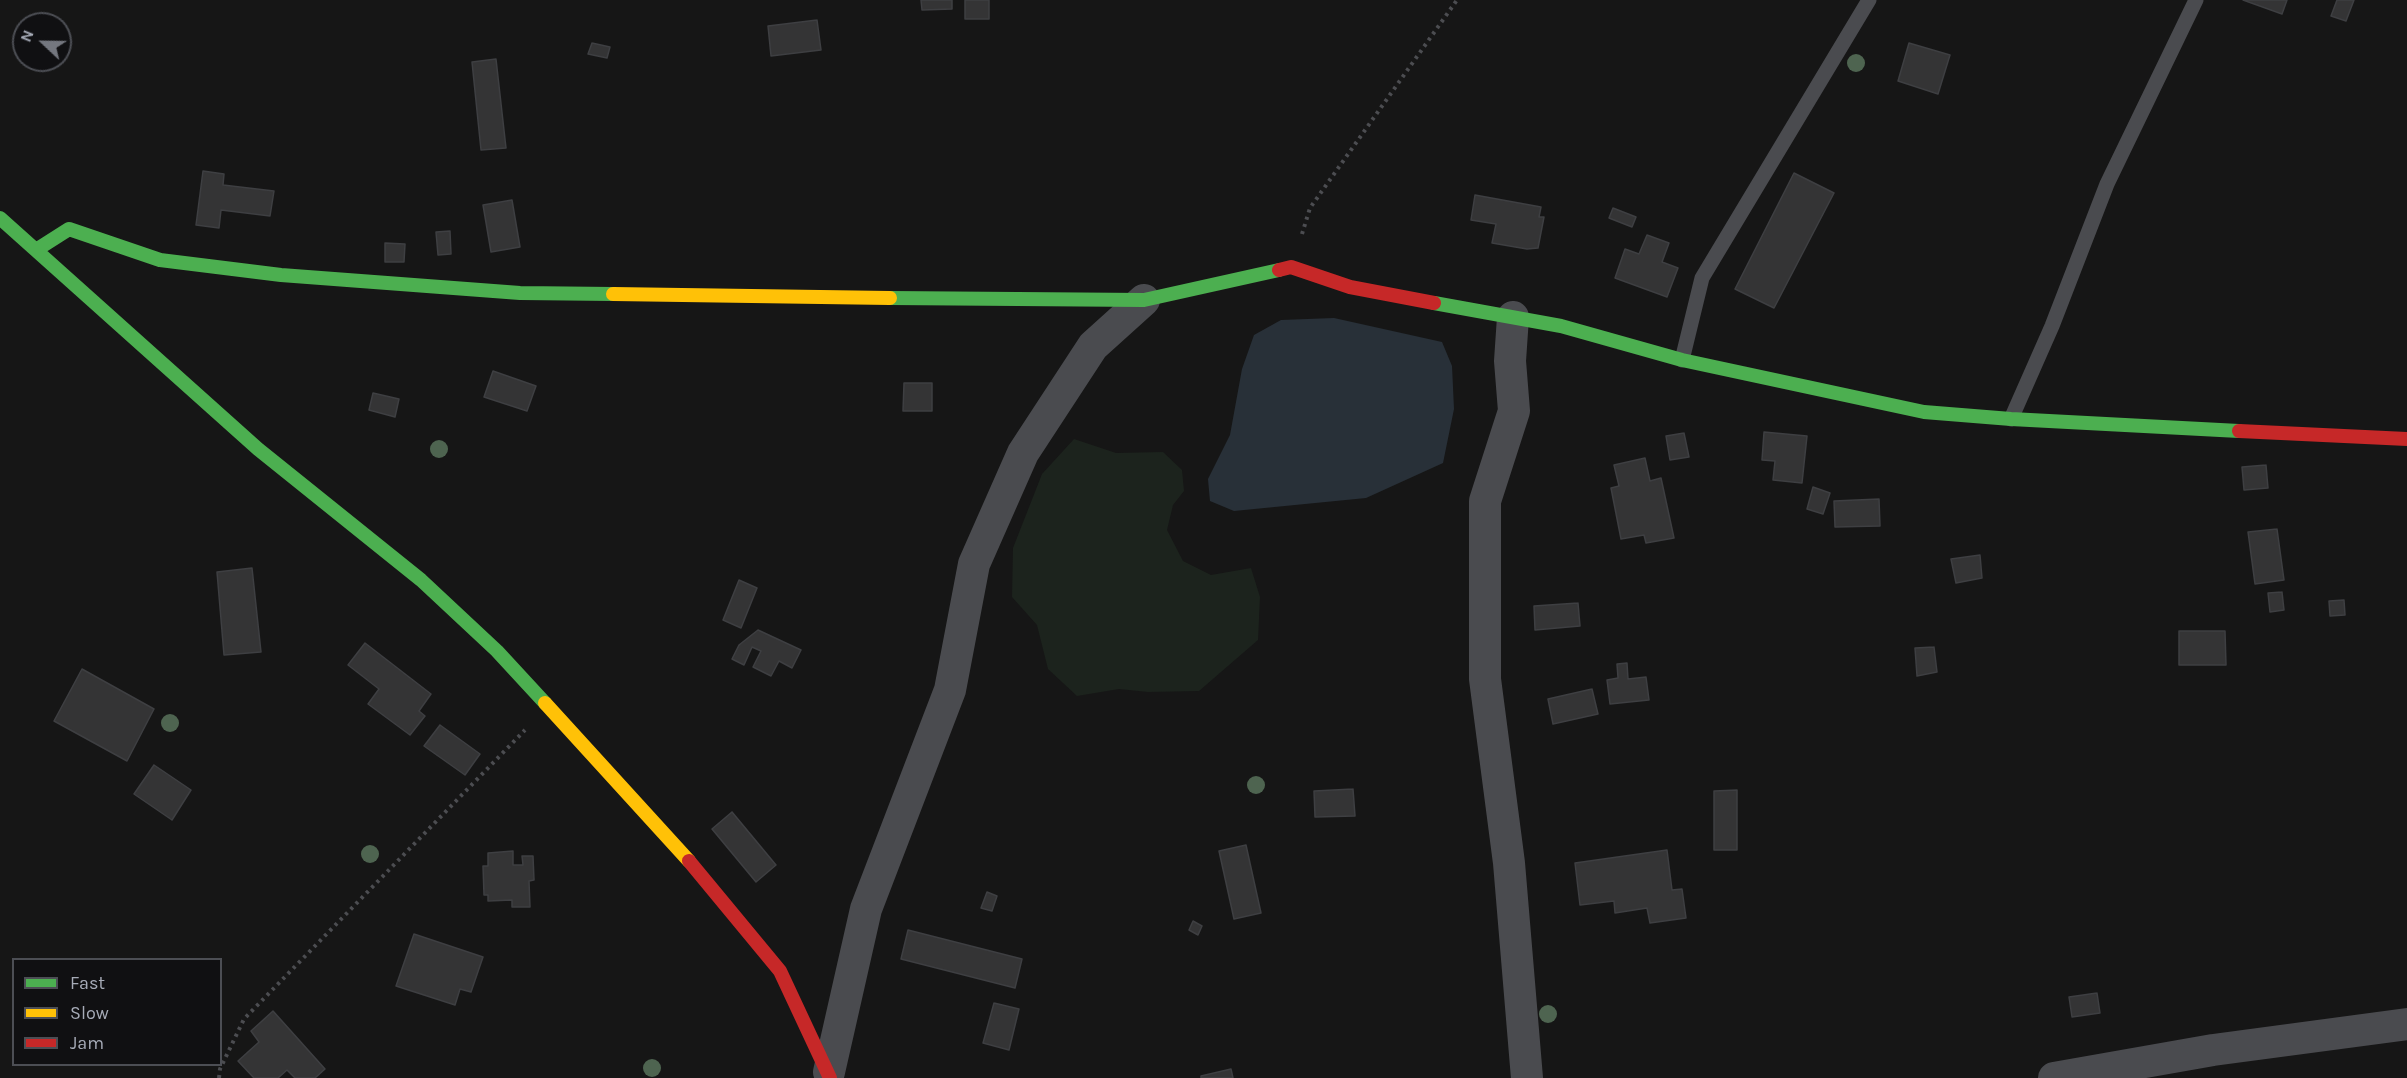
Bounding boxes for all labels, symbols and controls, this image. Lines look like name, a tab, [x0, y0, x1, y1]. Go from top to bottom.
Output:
north arrow	[12, 12, 72, 72]
text: N	[16, 27, 38, 45]
legend	[12, 958, 222, 1066]
text: Fast	[70, 972, 105, 994]
text: Slow	[70, 1002, 109, 1024]
text: Jam	[70, 1032, 104, 1054]

